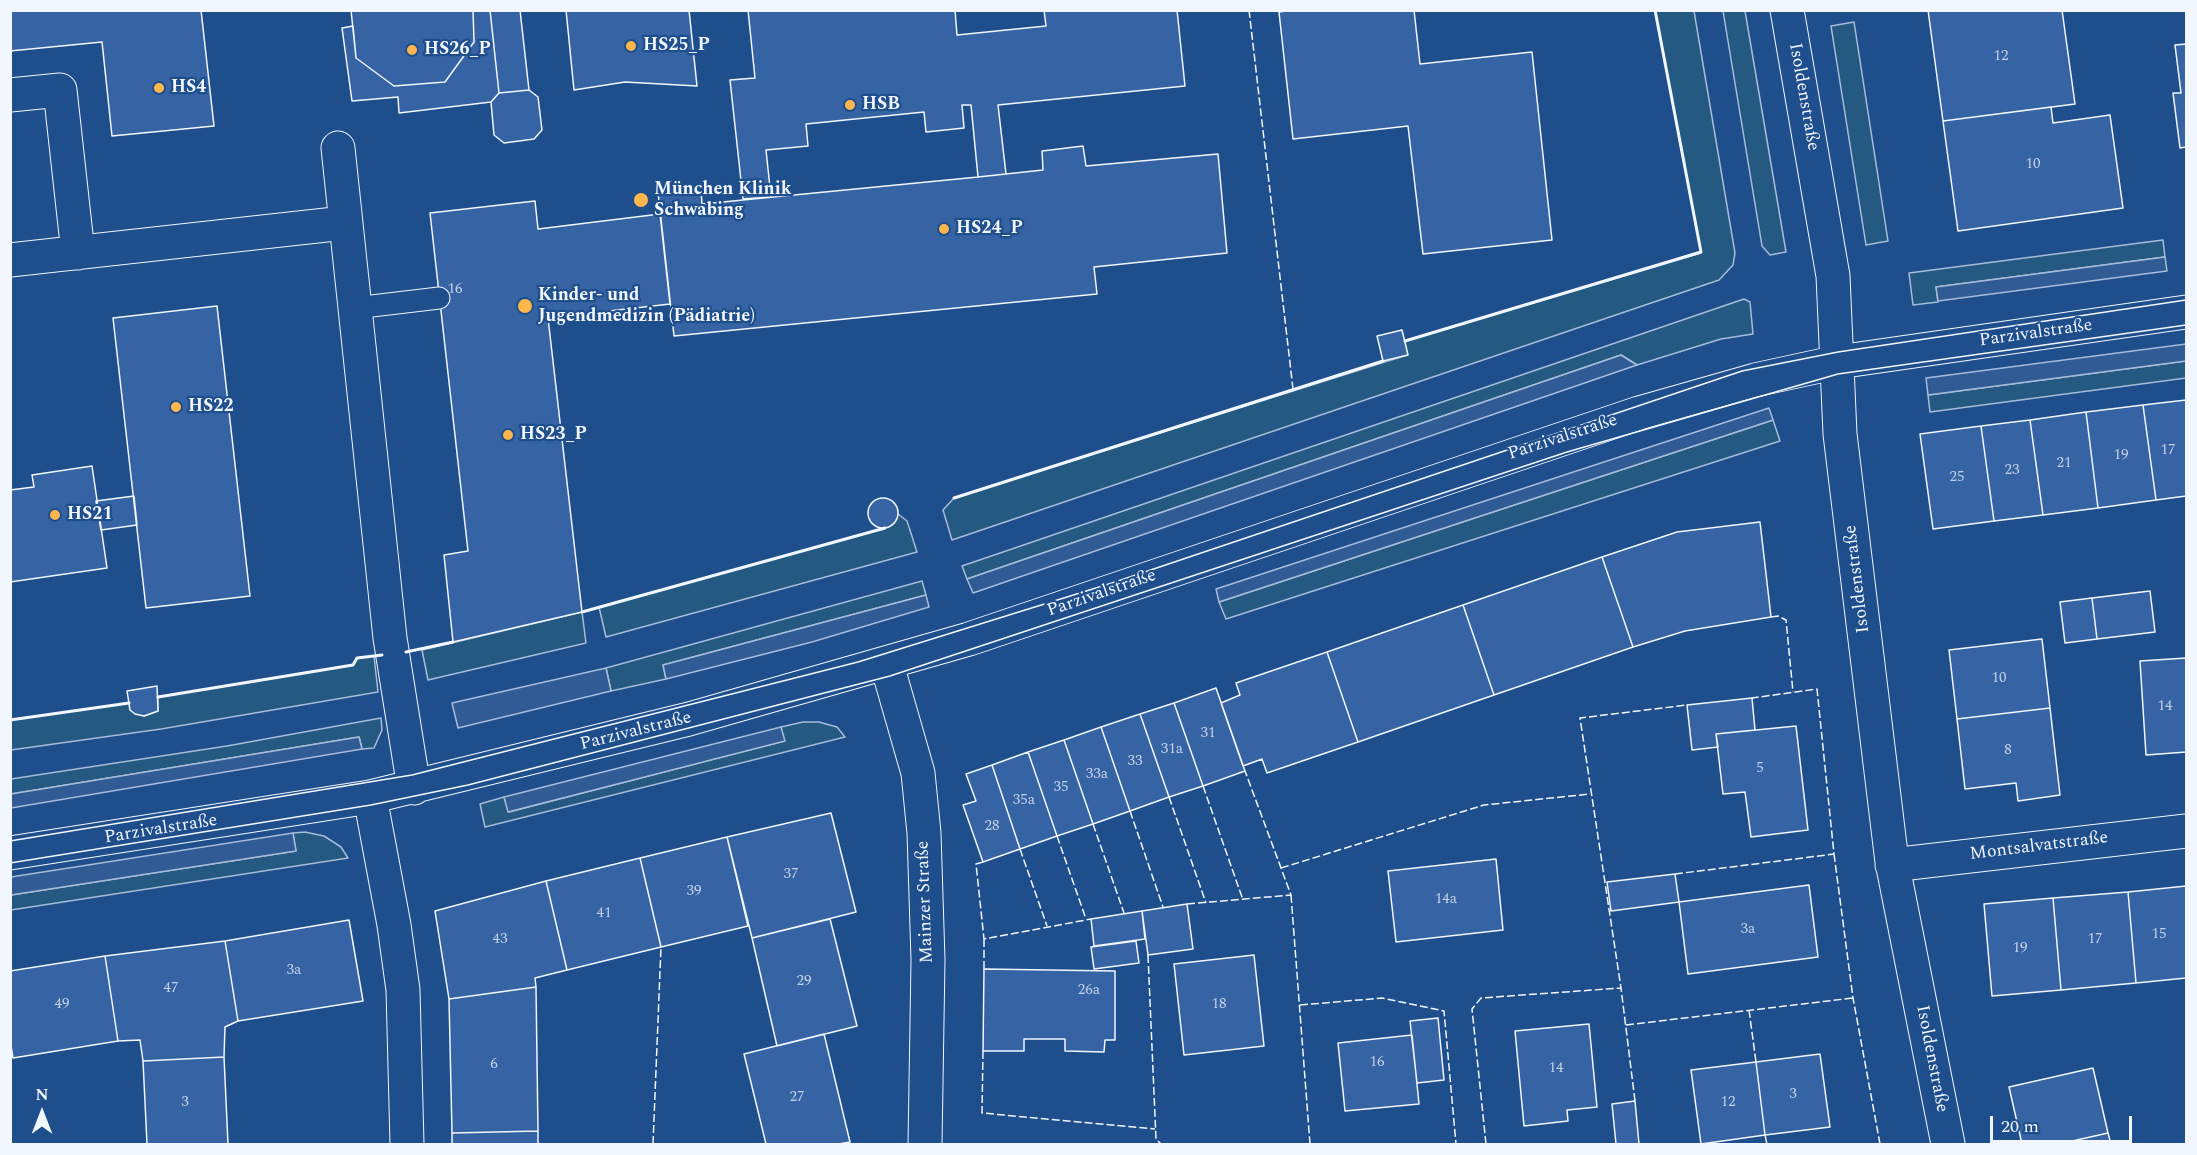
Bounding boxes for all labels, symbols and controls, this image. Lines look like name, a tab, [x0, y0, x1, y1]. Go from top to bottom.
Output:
place label: HS25_P	[643, 35, 710, 57]
place label: HS26_P	[424, 39, 491, 61]
marker: HS25_P	[624, 39, 638, 53]
street label: Isoldenstraße	[1783, 42, 1823, 152]
marker: HS26_P	[405, 43, 419, 57]
house number: 12	[1994, 48, 2008, 66]
place label: HS4	[171, 77, 206, 99]
marker: HS4	[152, 81, 166, 95]
place label: HSB	[862, 94, 900, 116]
marker: HSB	[843, 98, 857, 112]
house number: 10	[2026, 156, 2040, 174]
place label: München Klinik Schwabing	[654, 179, 792, 222]
marker: München Klinik Schwabing	[632, 191, 650, 209]
place label: HS24_P	[956, 218, 1023, 240]
marker: HS24_P	[937, 222, 951, 236]
house number: 16	[448, 281, 462, 299]
place label: Kinder- und Jugendmedizin (Pädiatrie)	[538, 285, 755, 328]
marker: Kinder- und Jugendmedizin (Pädiatrie)	[516, 297, 534, 315]
street label: Parzivalstraße	[1978, 315, 2094, 353]
place label: HS22	[188, 396, 234, 418]
marker: HS22	[169, 400, 183, 414]
street label: Parzivalstraße	[1506, 410, 1620, 466]
place label: HS23_P	[520, 424, 587, 446]
marker: HS23_P	[501, 428, 515, 442]
house number: 17	[2161, 442, 2175, 460]
house number: 19	[2114, 447, 2128, 465]
house number: 21	[2057, 455, 2071, 473]
house number: 23	[2005, 462, 2019, 480]
house number: 25	[1950, 469, 1964, 487]
place label: HS21	[67, 504, 113, 526]
marker: HS21	[48, 508, 62, 522]
street label: Isoldenstraße	[1841, 524, 1875, 634]
street label: Parzivalstraße	[1045, 565, 1159, 623]
house number: 10	[1992, 670, 2006, 688]
house number: 14	[2158, 698, 2172, 716]
street label: Parzivalstraße	[578, 708, 694, 756]
house number: 31	[1201, 725, 1215, 743]
house number: 31a	[1161, 741, 1183, 759]
house number: 8	[2004, 742, 2012, 760]
house number: 33	[1128, 753, 1142, 771]
house number: 5	[1756, 760, 1764, 778]
house number: 33a	[1086, 766, 1108, 784]
house number: 35	[1054, 779, 1068, 797]
house number: 35a	[1013, 792, 1035, 810]
street label: Parzivalstraße	[103, 810, 219, 850]
house number: 28	[985, 818, 999, 836]
street label: Montsalvatstraße	[1969, 828, 2109, 866]
street label: Mainzer Straße	[913, 840, 939, 964]
house number: 37	[784, 866, 798, 884]
house number: 39	[687, 883, 701, 901]
house number: 14a	[1435, 891, 1457, 909]
house number: 41	[597, 905, 611, 923]
house number: 3a	[1741, 921, 1755, 939]
house number: 15	[2152, 926, 2166, 944]
house number: 43	[493, 931, 507, 949]
house number: 17	[2088, 931, 2102, 949]
house number: 19	[2013, 940, 2027, 958]
house number: 3a	[287, 962, 301, 980]
house number: 29	[797, 973, 811, 991]
house number: 47	[164, 980, 178, 998]
house number: 26a	[1078, 982, 1100, 1000]
house number: 49	[55, 996, 69, 1014]
house number: 18	[1212, 996, 1226, 1014]
street label: Isoldenstraße	[1910, 1003, 1952, 1115]
house number: 16	[1370, 1054, 1384, 1072]
house number: 6	[490, 1056, 498, 1074]
house number: 14	[1549, 1060, 1563, 1078]
north arrow	[12, 1083, 72, 1143]
text: N	[35, 1083, 49, 1107]
house number: 3	[1789, 1086, 1797, 1104]
house number: 27	[790, 1089, 804, 1107]
house number: 3	[181, 1094, 189, 1112]
house number: 12	[1721, 1094, 1735, 1112]
scale bar	[1993, 1104, 2136, 1142]
text: 20 m	[2001, 1113, 2039, 1140]

